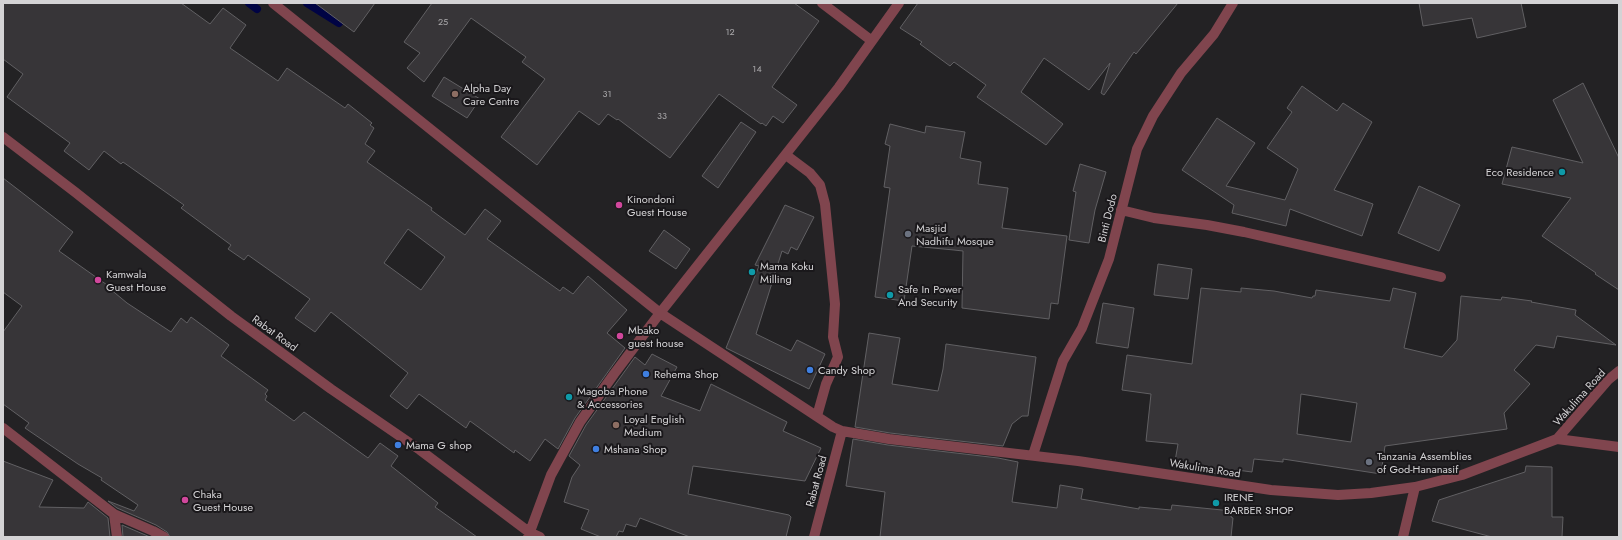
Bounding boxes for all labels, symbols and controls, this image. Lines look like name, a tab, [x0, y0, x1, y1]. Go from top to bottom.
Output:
house number: 25	[438, 15, 448, 28]
house number: 12	[725, 25, 735, 38]
house number: 14	[752, 62, 762, 75]
place label: Alpha Day Care Centre	[463, 80, 520, 109]
house number: 31	[603, 87, 611, 100]
marker: Alpha Day Care Centre	[450, 89, 460, 99]
house number: 33	[657, 109, 667, 122]
place label: Eco Residence	[1486, 164, 1554, 180]
marker: Eco Residence	[1557, 167, 1567, 177]
place label: Kinondoni Guest House	[627, 191, 687, 220]
street label: Binti Dodo	[1093, 192, 1121, 244]
marker: Kinondoni Guest House	[614, 200, 624, 210]
place label: Masjid Nadhifu Mosque	[916, 220, 994, 249]
marker: Masjid Nadhifu Mosque	[903, 229, 913, 239]
place label: Mama Koku Milling	[760, 258, 814, 287]
place label: Kamwala Guest House	[106, 266, 166, 295]
marker: Mama Koku Milling	[747, 267, 757, 277]
marker: Kamwala Guest House	[93, 275, 103, 285]
place label: Safe In Power And Security	[898, 281, 962, 310]
marker: Safe In Power And Security	[885, 290, 895, 300]
street label: Rabat Road	[249, 311, 301, 355]
place label: Mbako guest house	[628, 322, 684, 351]
marker: Mbako guest house	[615, 331, 625, 341]
place label: Candy Shop	[818, 362, 875, 378]
marker: Candy Shop	[805, 365, 815, 375]
street label: Wakulima Road	[1549, 365, 1609, 429]
place label: Rehema Shop	[654, 366, 719, 382]
marker: Rehema Shop	[641, 369, 651, 379]
place label: Magoba Phone & Accessories	[577, 383, 648, 412]
marker: Magoba Phone & Accessories	[564, 392, 574, 402]
place label: Loyal English Medium	[624, 411, 684, 440]
marker: Loyal English Medium	[611, 420, 621, 430]
place label: Mama G shop	[406, 437, 472, 453]
marker: Mama G shop	[393, 440, 403, 450]
place label: Mshana Shop	[604, 441, 667, 457]
marker: Mshana Shop	[591, 444, 601, 454]
place label: Tanzania Assemblies of God-Hananasif	[1377, 448, 1472, 477]
street label: Rabat Road	[801, 453, 831, 509]
street label: Wakulima Road	[1168, 454, 1242, 482]
marker: Tanzania Assemblies of God-Hananasif	[1364, 457, 1374, 467]
place label: Chaka Guest House	[193, 486, 253, 515]
place label: IRENE BARBER SHOP	[1224, 489, 1294, 518]
marker: Chaka Guest House	[180, 495, 190, 505]
marker: IRENE BARBER SHOP	[1211, 498, 1221, 508]

